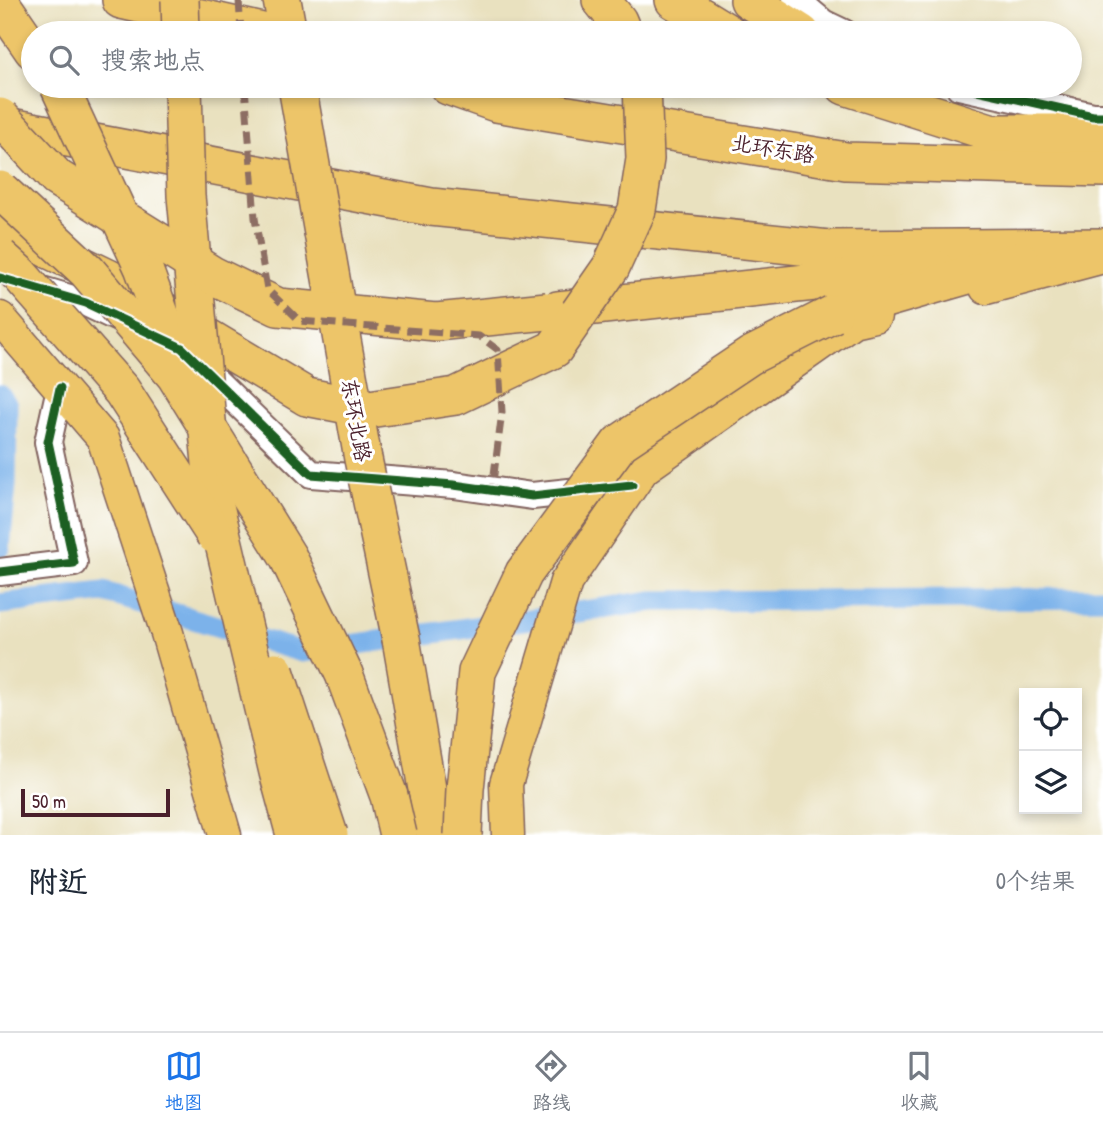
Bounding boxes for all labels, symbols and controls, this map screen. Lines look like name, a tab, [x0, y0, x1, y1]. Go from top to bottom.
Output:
search box	[21, 21, 1082, 98]
icon: search	[45, 41, 83, 79]
text: 搜索地点	[101, 42, 205, 77]
street label: 北环东路	[729, 128, 817, 169]
street label: 东环北路	[335, 376, 378, 464]
map controls	[1019, 688, 1082, 814]
button: locate	[1019, 688, 1082, 751]
button: layers	[1019, 751, 1082, 814]
scale bar	[21, 786, 170, 818]
text: 50 m	[32, 788, 66, 814]
text: 附近	[28, 861, 88, 901]
text: 0个结果	[996, 865, 1075, 896]
tab: 地图	[165, 1047, 203, 1115]
tab: 路线	[532, 1047, 570, 1115]
tab: 收藏	[900, 1047, 938, 1115]

